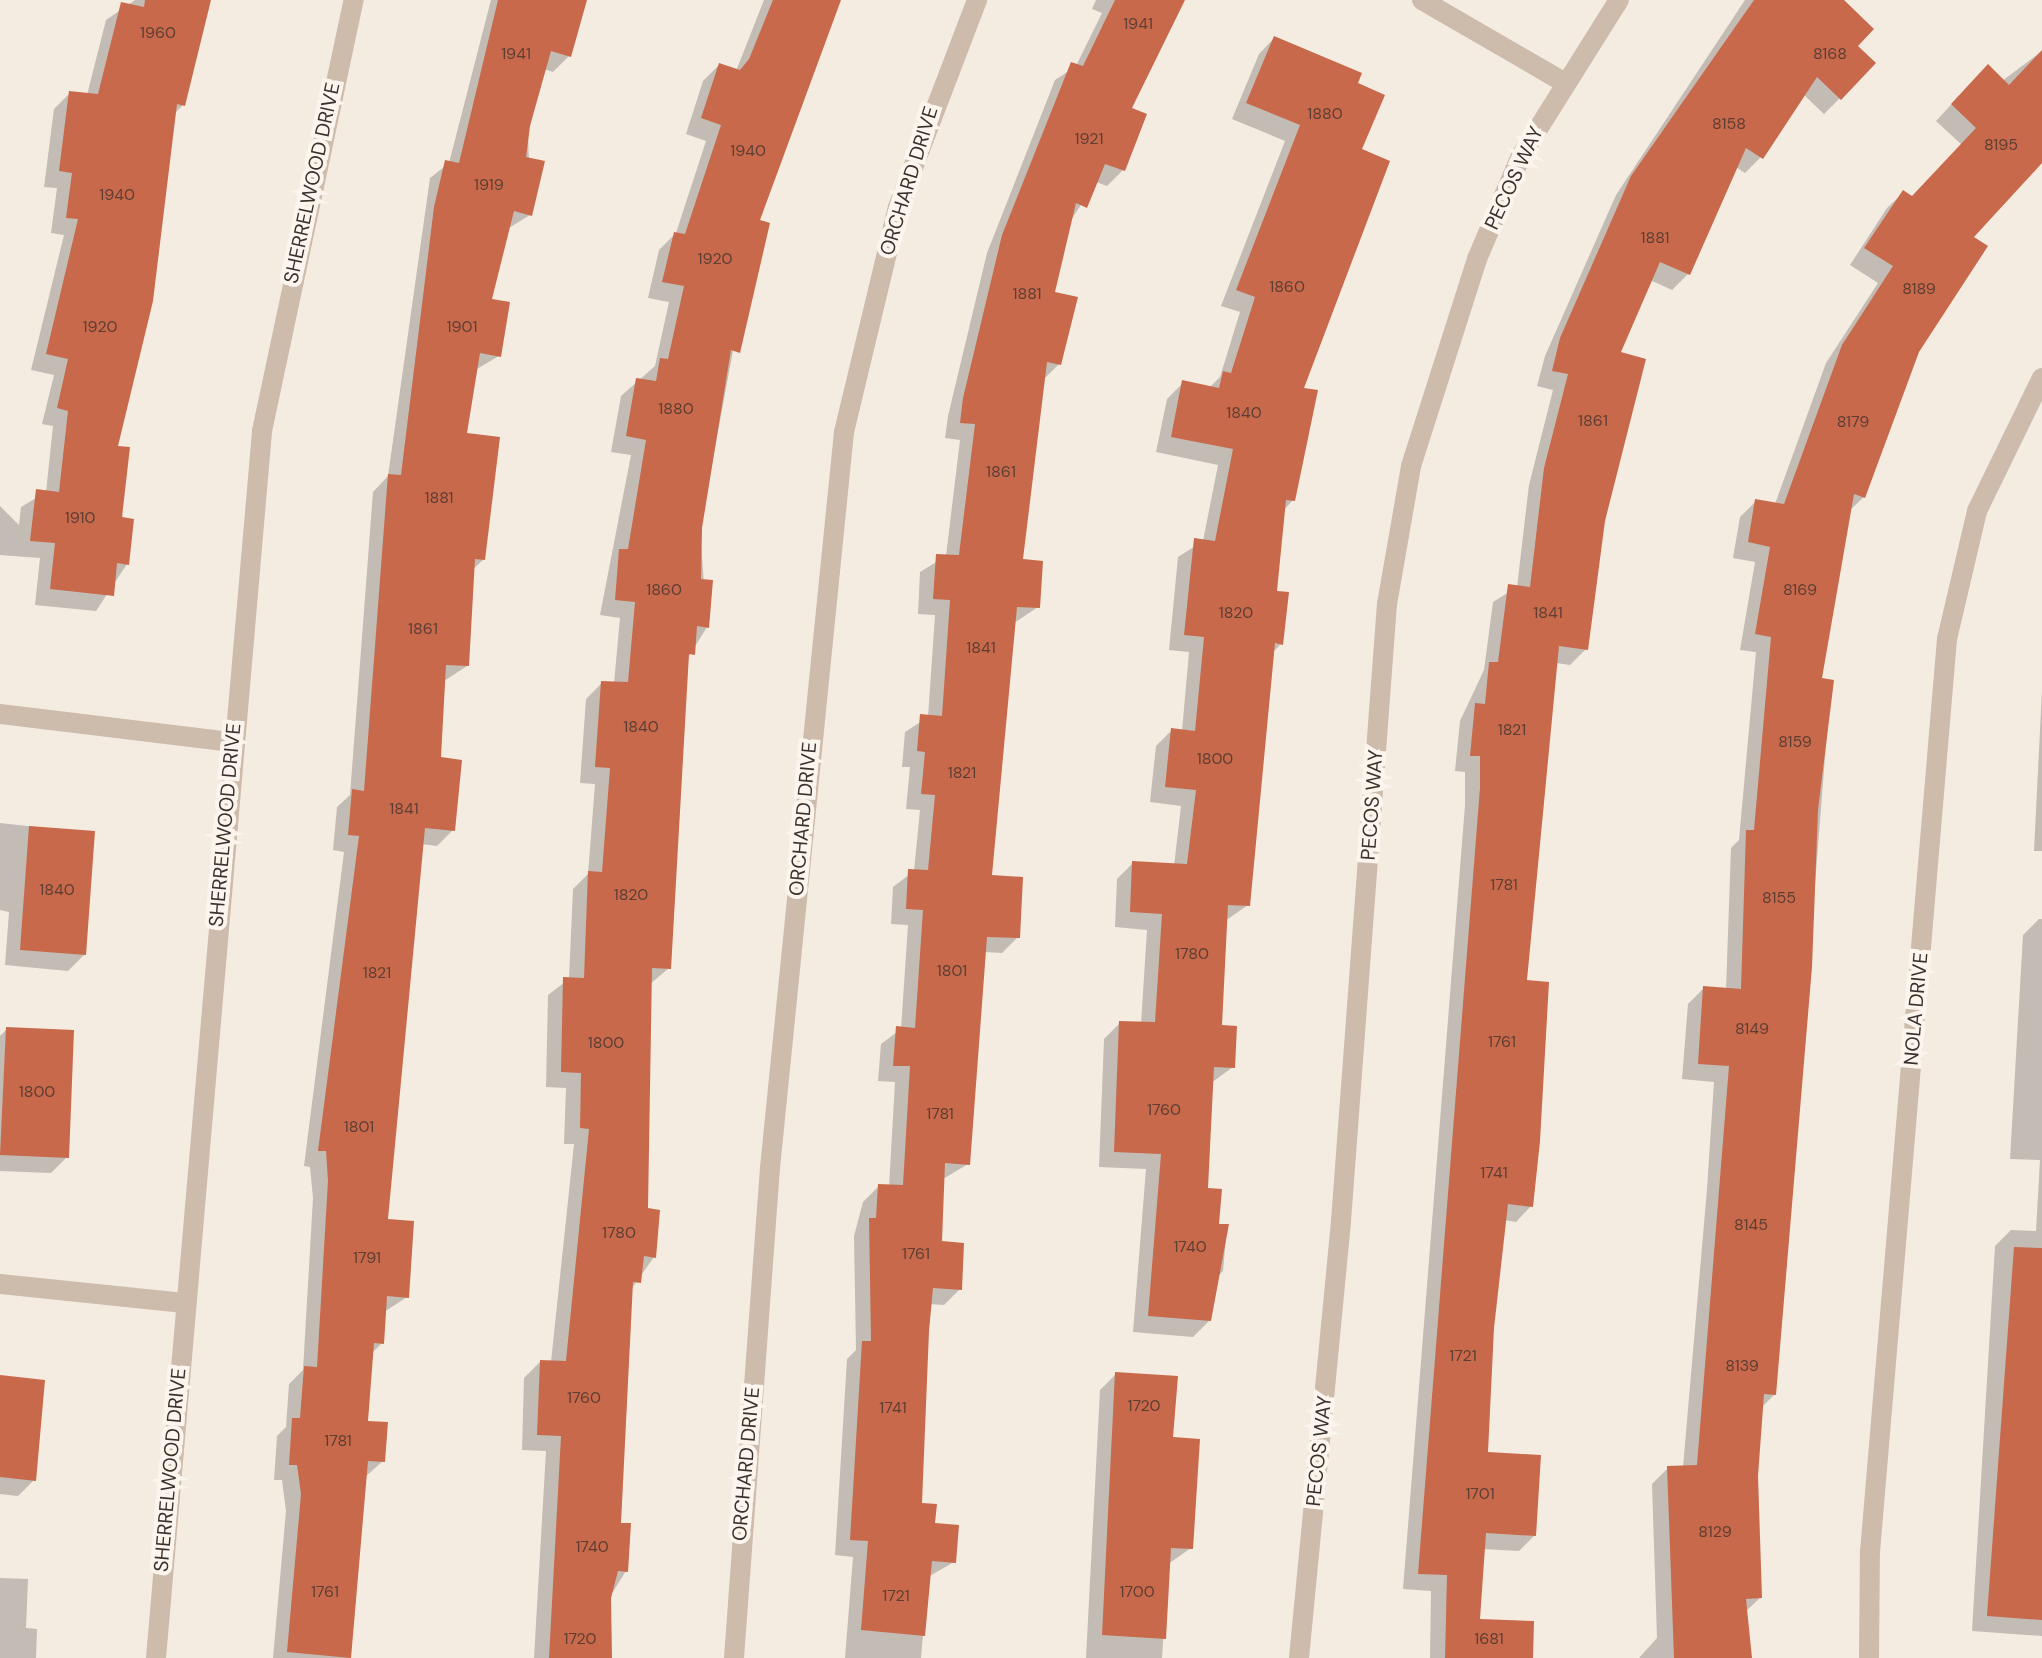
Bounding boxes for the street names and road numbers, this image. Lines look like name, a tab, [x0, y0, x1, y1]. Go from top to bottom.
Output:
street label: SHERRELWOOD DRIVE	[279, 80, 345, 286]
street label: ORCHARD DRIVE	[875, 104, 943, 258]
street label: PECOS WAY	[1480, 123, 1548, 233]
street label: SHERRELWOOD DRIVE	[204, 722, 246, 928]
street label: ORCHARD DRIVE	[784, 741, 822, 897]
street label: PECOS WAY	[1356, 749, 1388, 861]
street label: NOLA DRIVE	[1899, 951, 1933, 1067]
street label: SHERRELWOOD DRIVE	[149, 1367, 191, 1573]
street label: ORCHARD DRIVE	[727, 1386, 765, 1542]
street label: PECOS WAY	[1301, 1395, 1337, 1507]

